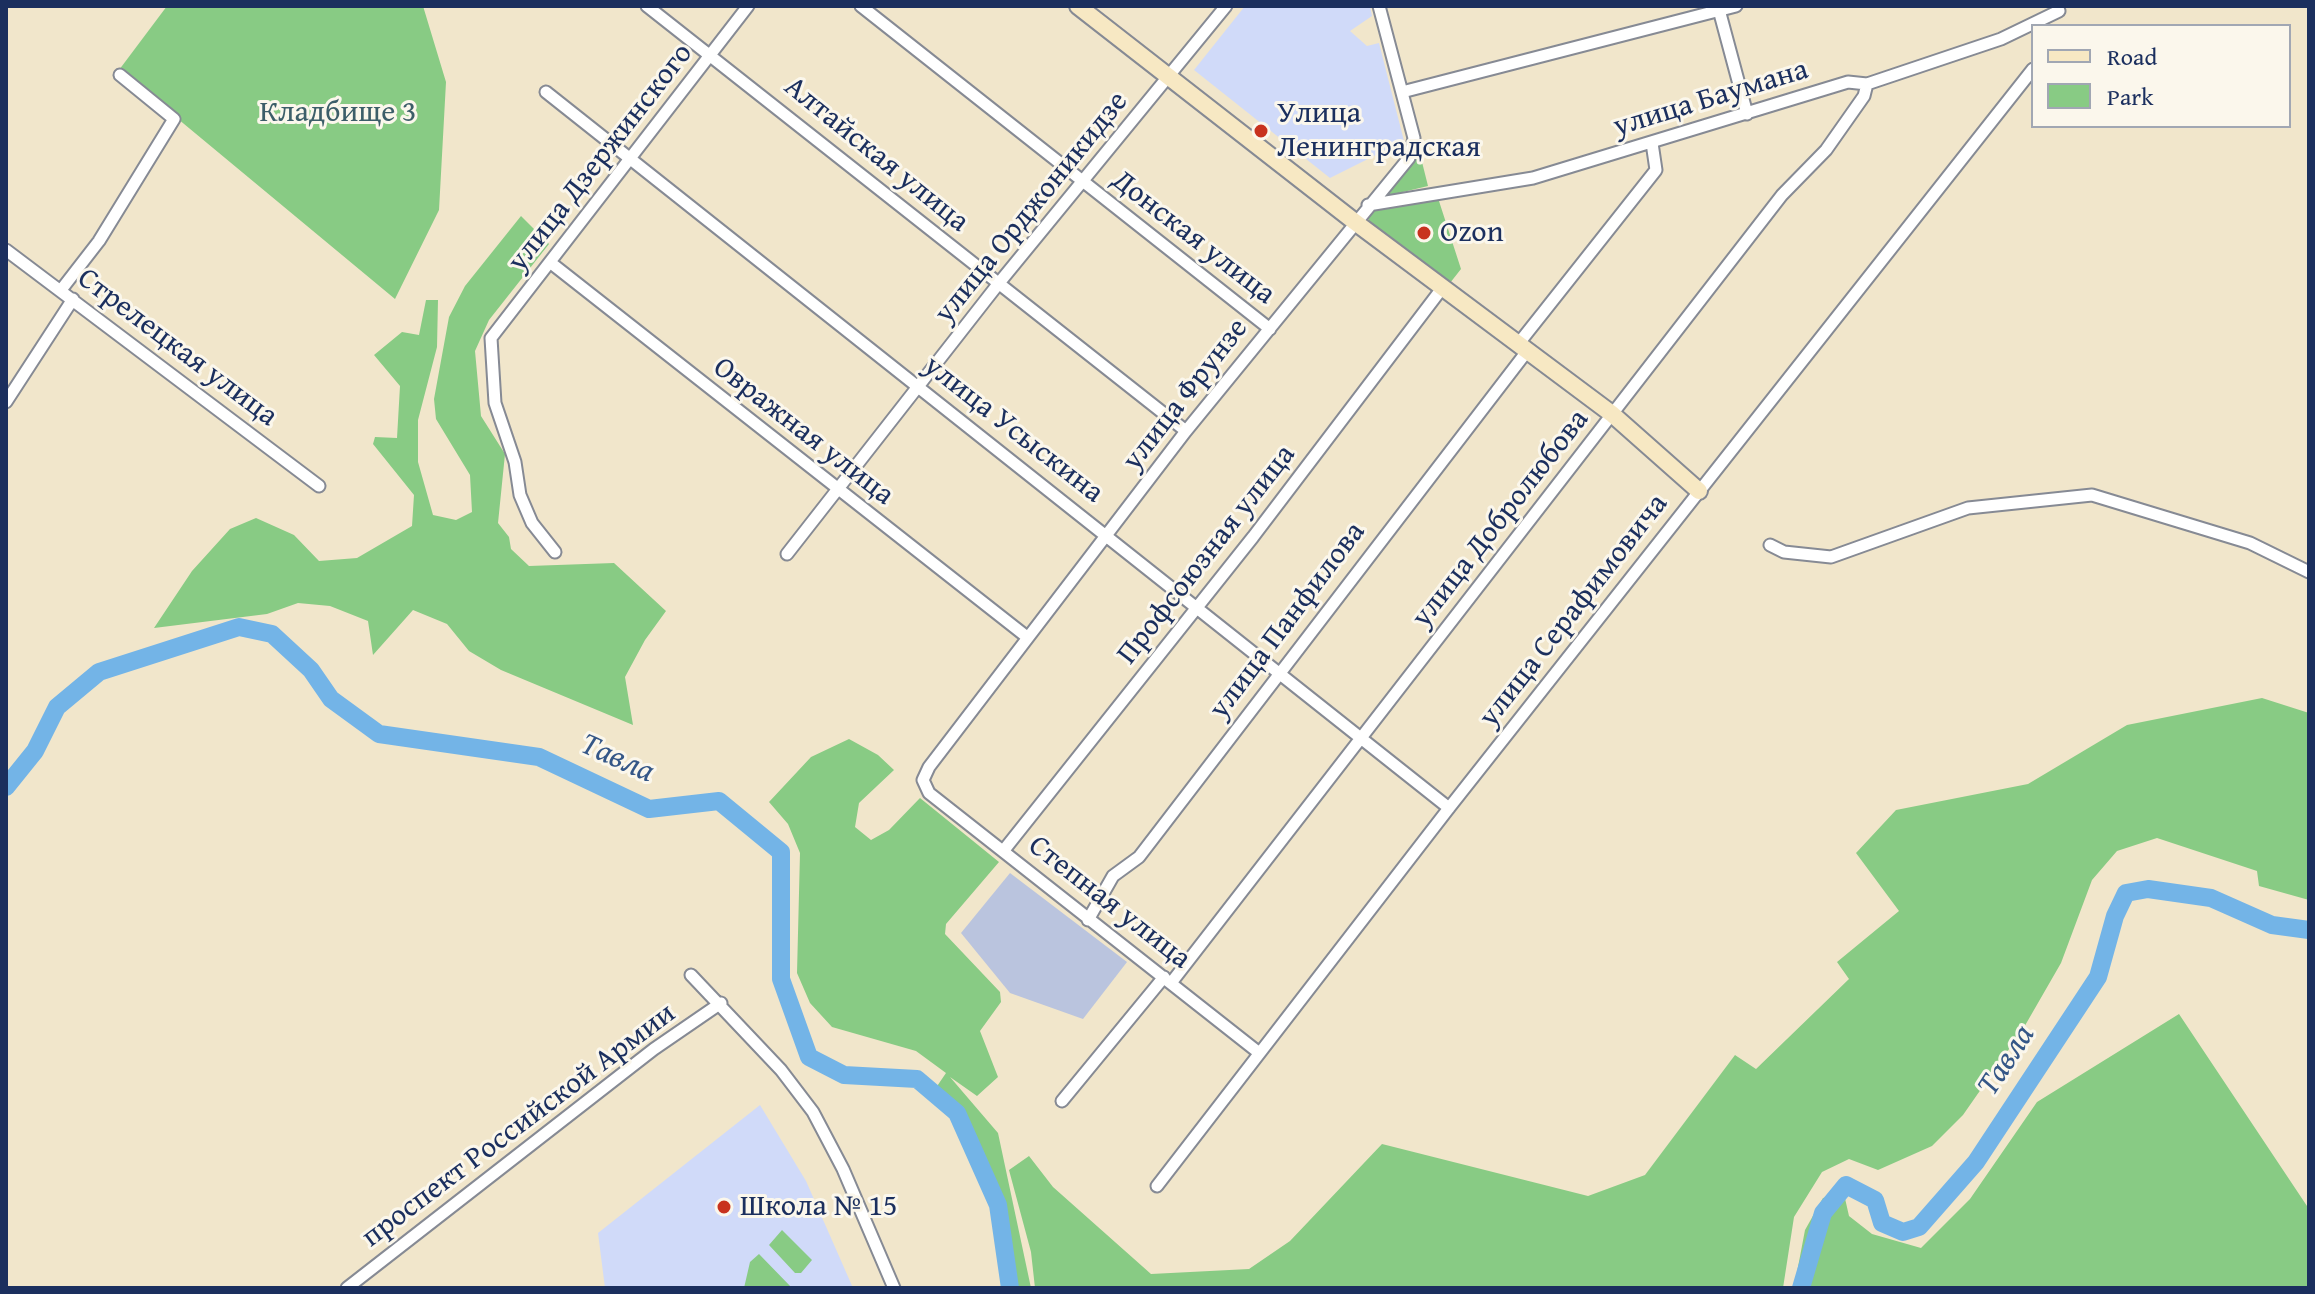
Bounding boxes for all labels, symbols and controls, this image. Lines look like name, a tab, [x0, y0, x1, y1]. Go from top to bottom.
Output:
legend	[2031, 24, 2291, 128]
street label: улица Дзержинского	[501, 37, 701, 279]
text: Road	[2107, 39, 2157, 74]
street label: улица Баумана	[1609, 52, 1813, 146]
street label: Алтайская улица	[776, 69, 976, 241]
text: Park	[2107, 79, 2153, 114]
street label: улица Орджоникидзе	[927, 85, 1137, 331]
park label: Кладбище 3	[259, 95, 417, 131]
place label: Улица Ленинградская	[1277, 96, 1481, 166]
marker: Улица Ленинградская	[1252, 122, 1270, 140]
street label: Донская улица	[1104, 163, 1282, 313]
place label: Ozon	[1440, 215, 1504, 251]
marker: Ozon	[1415, 224, 1433, 242]
street label: Стрелецкая улица	[70, 261, 284, 435]
street label: улица Фрунзе	[1115, 312, 1257, 478]
street label: улица Усыскина	[916, 348, 1110, 512]
street label: Овражная улица	[705, 350, 901, 514]
street label: улица Добролюбова	[1405, 403, 1597, 635]
street label: Профсоюзная улица	[1110, 438, 1304, 672]
street label: улица Серафимовича	[1472, 487, 1676, 735]
street label: улица Панфилова	[1202, 515, 1374, 727]
water label: Тавла	[574, 726, 660, 792]
street label: Степная улица	[1021, 828, 1197, 978]
street label: проспект Российской Армии	[355, 996, 683, 1256]
water label: Тавла	[1970, 1018, 2044, 1104]
place label: Школа № 15	[740, 1189, 897, 1225]
marker: Школа № 15	[715, 1198, 733, 1216]

